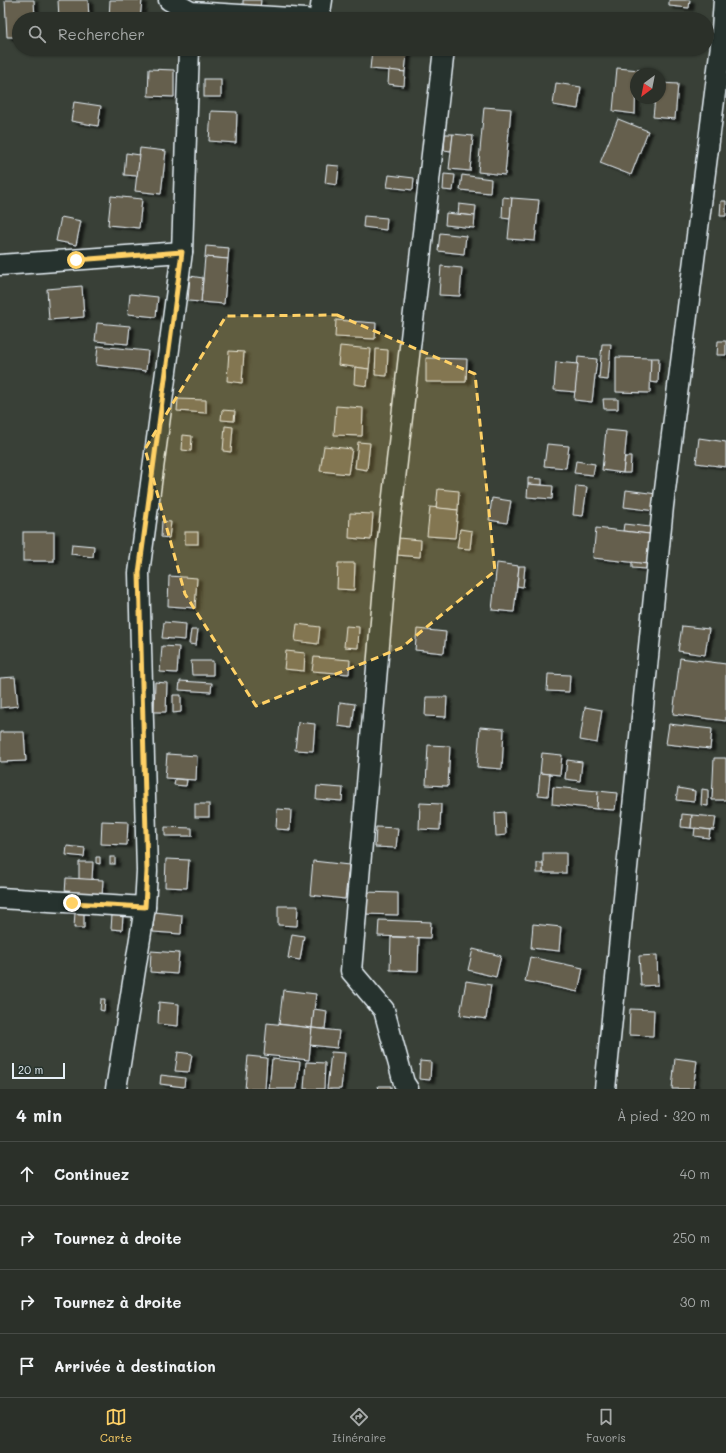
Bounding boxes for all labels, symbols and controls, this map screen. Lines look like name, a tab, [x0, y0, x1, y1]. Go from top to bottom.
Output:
search box	[12, 12, 714, 56]
icon: search	[26, 23, 48, 45]
text: Rechercher	[58, 24, 145, 44]
north arrow	[630, 68, 666, 104]
route start	[67, 251, 85, 269]
route end	[63, 894, 81, 912]
scale bar	[12, 1061, 65, 1080]
text: 20 m	[18, 1062, 43, 1077]
text: 4 min	[16, 1104, 62, 1126]
text: À pied · 320 m	[617, 1107, 710, 1124]
icon: ahead	[16, 1163, 38, 1185]
text: Continuez	[54, 1164, 129, 1184]
text: 40 m	[680, 1165, 710, 1182]
icon: right	[16, 1227, 38, 1249]
text: Tournez à droite	[54, 1228, 182, 1248]
text: 250 m	[673, 1229, 710, 1246]
icon: right	[16, 1291, 38, 1313]
text: Tournez à droite	[54, 1292, 182, 1312]
text: 30 m	[680, 1293, 710, 1310]
icon: arrive	[16, 1355, 38, 1377]
text: Arrivée à destination	[54, 1356, 216, 1376]
tab: Carte	[100, 1406, 132, 1445]
tab: Itinéraire	[332, 1406, 386, 1445]
tab: Favoris	[586, 1406, 626, 1445]

